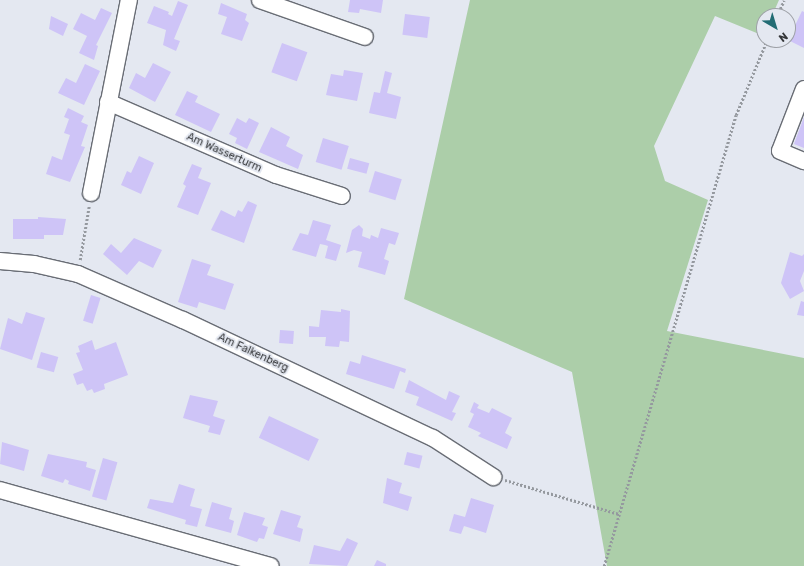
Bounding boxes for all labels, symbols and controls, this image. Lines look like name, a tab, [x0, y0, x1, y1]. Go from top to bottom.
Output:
north arrow	[756, 8, 796, 48]
text: N	[776, 29, 790, 45]
street label: Am Wasserturm	[184, 131, 264, 175]
street label: Am Falkenberg	[216, 331, 290, 375]

